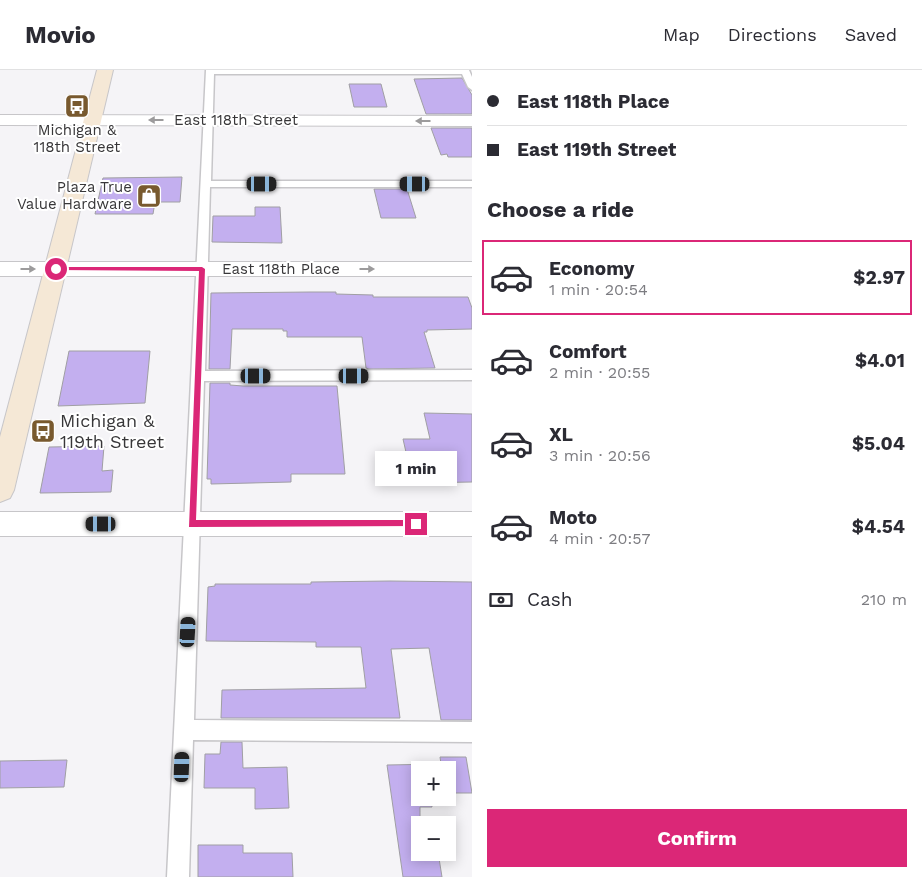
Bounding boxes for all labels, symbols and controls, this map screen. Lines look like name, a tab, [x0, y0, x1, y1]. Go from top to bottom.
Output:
text: Movio	[25, 21, 96, 49]
text: Map	[663, 24, 700, 45]
text: Directions	[728, 24, 817, 45]
text: Saved	[845, 24, 897, 45]
text: East 118th Place	[517, 90, 670, 113]
bus stop icon: Michigan & 118th Street	[64, 93, 90, 119]
street label: East 118th Street	[174, 111, 299, 129]
one-way arrow	[148, 116, 164, 124]
one-way arrow	[415, 117, 431, 125]
place label: Michigan & 118th Street	[34, 121, 121, 156]
text: East 119th Street	[517, 138, 676, 161]
car	[247, 177, 277, 192]
car	[400, 177, 430, 192]
place label: Plaza True Value Hardware	[17, 178, 132, 213]
shop icon: Plaza True Value Hardware	[136, 183, 162, 209]
text: Choose a ride	[487, 197, 634, 222]
icon: car	[489, 255, 534, 300]
text: Economy	[549, 257, 634, 280]
route start	[45, 258, 67, 280]
street label: East 118th Place	[222, 260, 340, 278]
one-way arrow	[20, 265, 36, 273]
one-way arrow	[360, 265, 376, 273]
text: $2.97	[853, 266, 905, 289]
text: 1 min · 20:54	[549, 280, 648, 299]
icon: car	[489, 338, 534, 383]
text: Comfort	[549, 340, 627, 363]
text: $4.01	[855, 349, 905, 372]
text: 2 min · 20:55	[549, 363, 650, 382]
car	[241, 369, 271, 384]
car	[339, 369, 369, 384]
place label: Michigan & 119th Street	[60, 410, 165, 452]
bus stop icon: Michigan & 119th Street	[30, 418, 56, 444]
icon: car	[489, 421, 534, 466]
text: XL	[549, 423, 573, 446]
text: $5.04	[852, 432, 905, 455]
text: 3 min · 20:56	[549, 446, 651, 465]
callout: 1 min	[375, 452, 457, 486]
text: 1 min	[395, 459, 437, 478]
icon: car	[489, 504, 534, 549]
text: Moto	[549, 506, 597, 529]
route end	[405, 513, 427, 535]
text: $4.54	[852, 515, 905, 538]
car	[86, 517, 116, 532]
text: 4 min · 20:57	[549, 529, 650, 548]
icon: cash	[487, 586, 515, 614]
text: Cash	[527, 588, 573, 611]
text: 210 m	[861, 590, 907, 609]
car	[179, 617, 196, 647]
car	[173, 752, 190, 782]
map controls	[411, 761, 456, 861]
button: +	[411, 761, 456, 806]
button: Confirm	[487, 809, 907, 867]
button: −	[411, 816, 456, 861]

